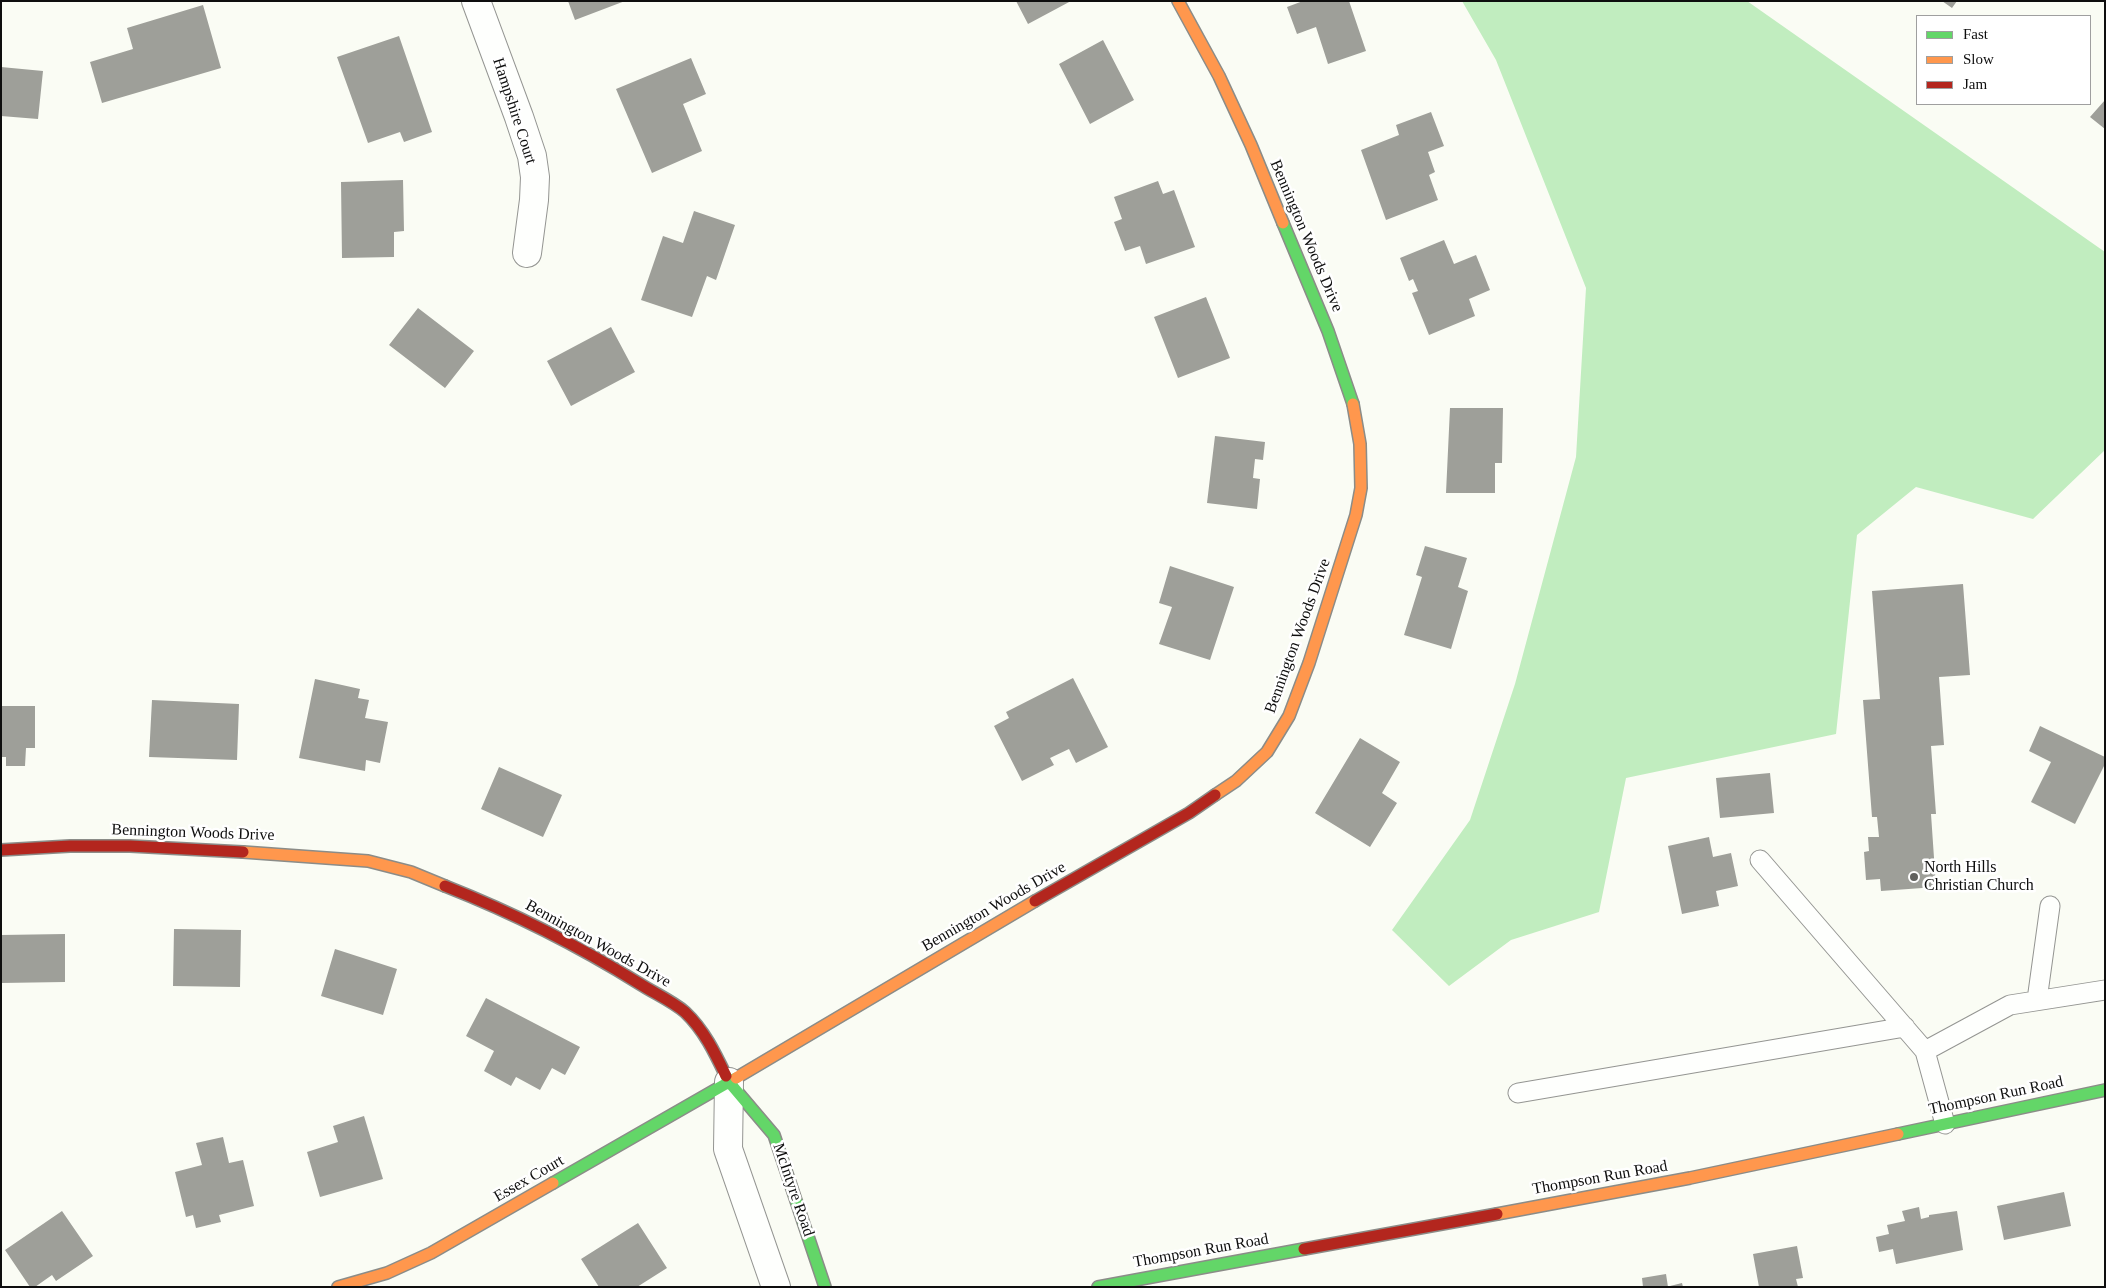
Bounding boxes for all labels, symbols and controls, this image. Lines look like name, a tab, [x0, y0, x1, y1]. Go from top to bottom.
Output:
legend	[1916, 15, 2091, 105]
text: Fast	[1963, 26, 1988, 42]
text: Slow	[1963, 51, 1994, 67]
street label: Hampshire Court	[488, 55, 540, 167]
text: Jam	[1963, 76, 1987, 92]
street label: Bennington Woods Drive	[1265, 157, 1347, 315]
street label: Bennington Woods Drive	[1261, 556, 1335, 716]
street label: Bennington Woods Drive	[111, 821, 275, 845]
street label: Bennington Woods Drive	[919, 858, 1069, 956]
place label: North Hills Christian Church	[1924, 858, 2034, 896]
marker: North Hills Christian Church	[1908, 871, 1920, 883]
street label: Bennington Woods Drive	[522, 896, 674, 992]
street label: Thompson Run Road	[1927, 1072, 2065, 1120]
street label: McIntyre Road	[768, 1141, 818, 1239]
street label: Essex Court	[491, 1151, 567, 1207]
street label: Thompson Run Road	[1531, 1157, 1669, 1199]
street label: Thompson Run Road	[1132, 1230, 1270, 1272]

